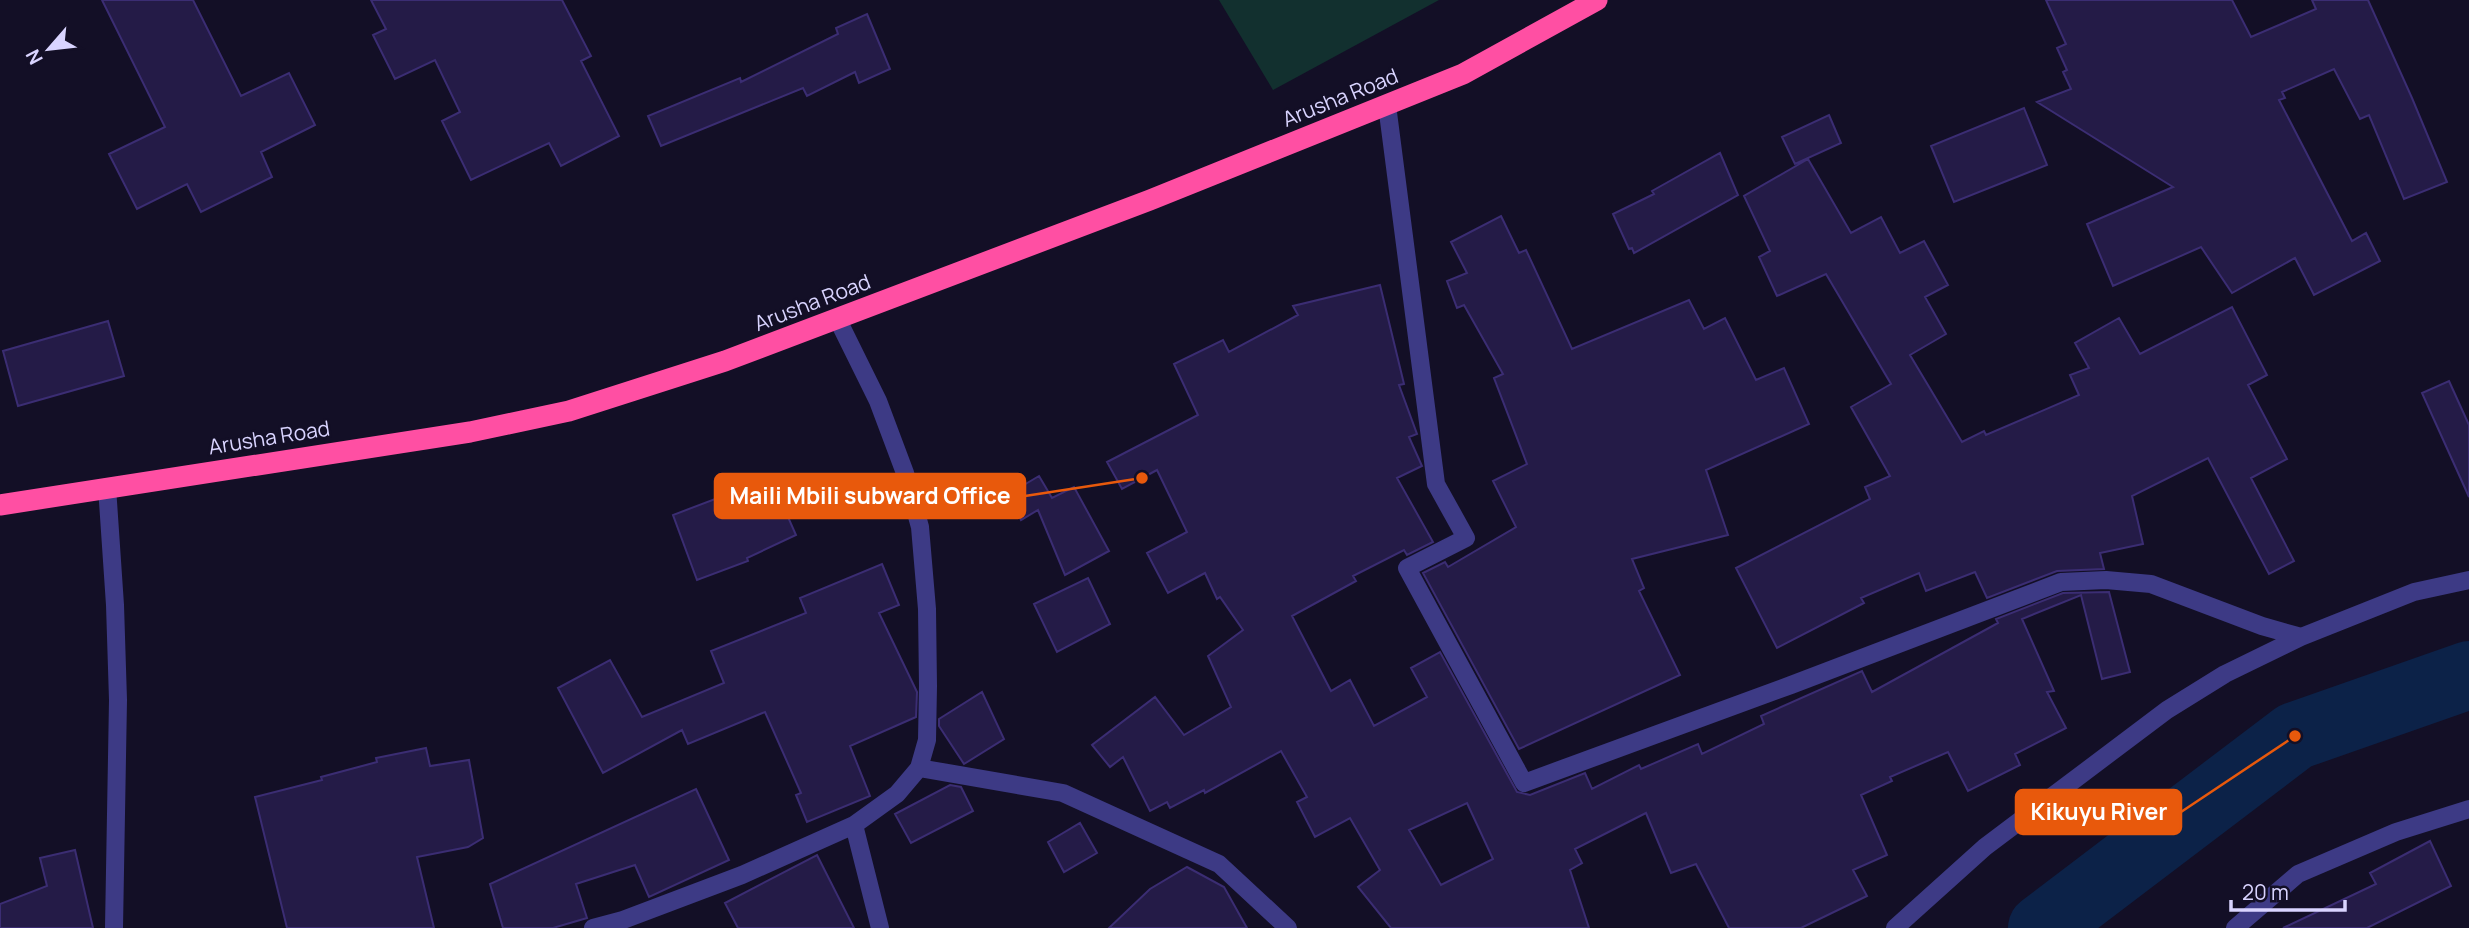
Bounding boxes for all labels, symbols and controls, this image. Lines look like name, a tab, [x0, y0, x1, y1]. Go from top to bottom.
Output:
north arrow	[14, 14, 84, 84]
text: N	[19, 45, 49, 69]
street label: Arusha Road	[1278, 61, 1402, 133]
street label: Arusha Road	[750, 267, 874, 337]
street label: Arusha Road	[206, 414, 332, 460]
callout: Maili Mbili subward Office	[715, 474, 1025, 518]
text: Maili Mbili subward Office	[729, 479, 1011, 511]
callout: Kikuyu River	[2016, 790, 2181, 834]
text: Kikuyu River	[2031, 795, 2167, 827]
scale bar	[2231, 869, 2345, 913]
text: 20 m	[2242, 878, 2289, 906]

